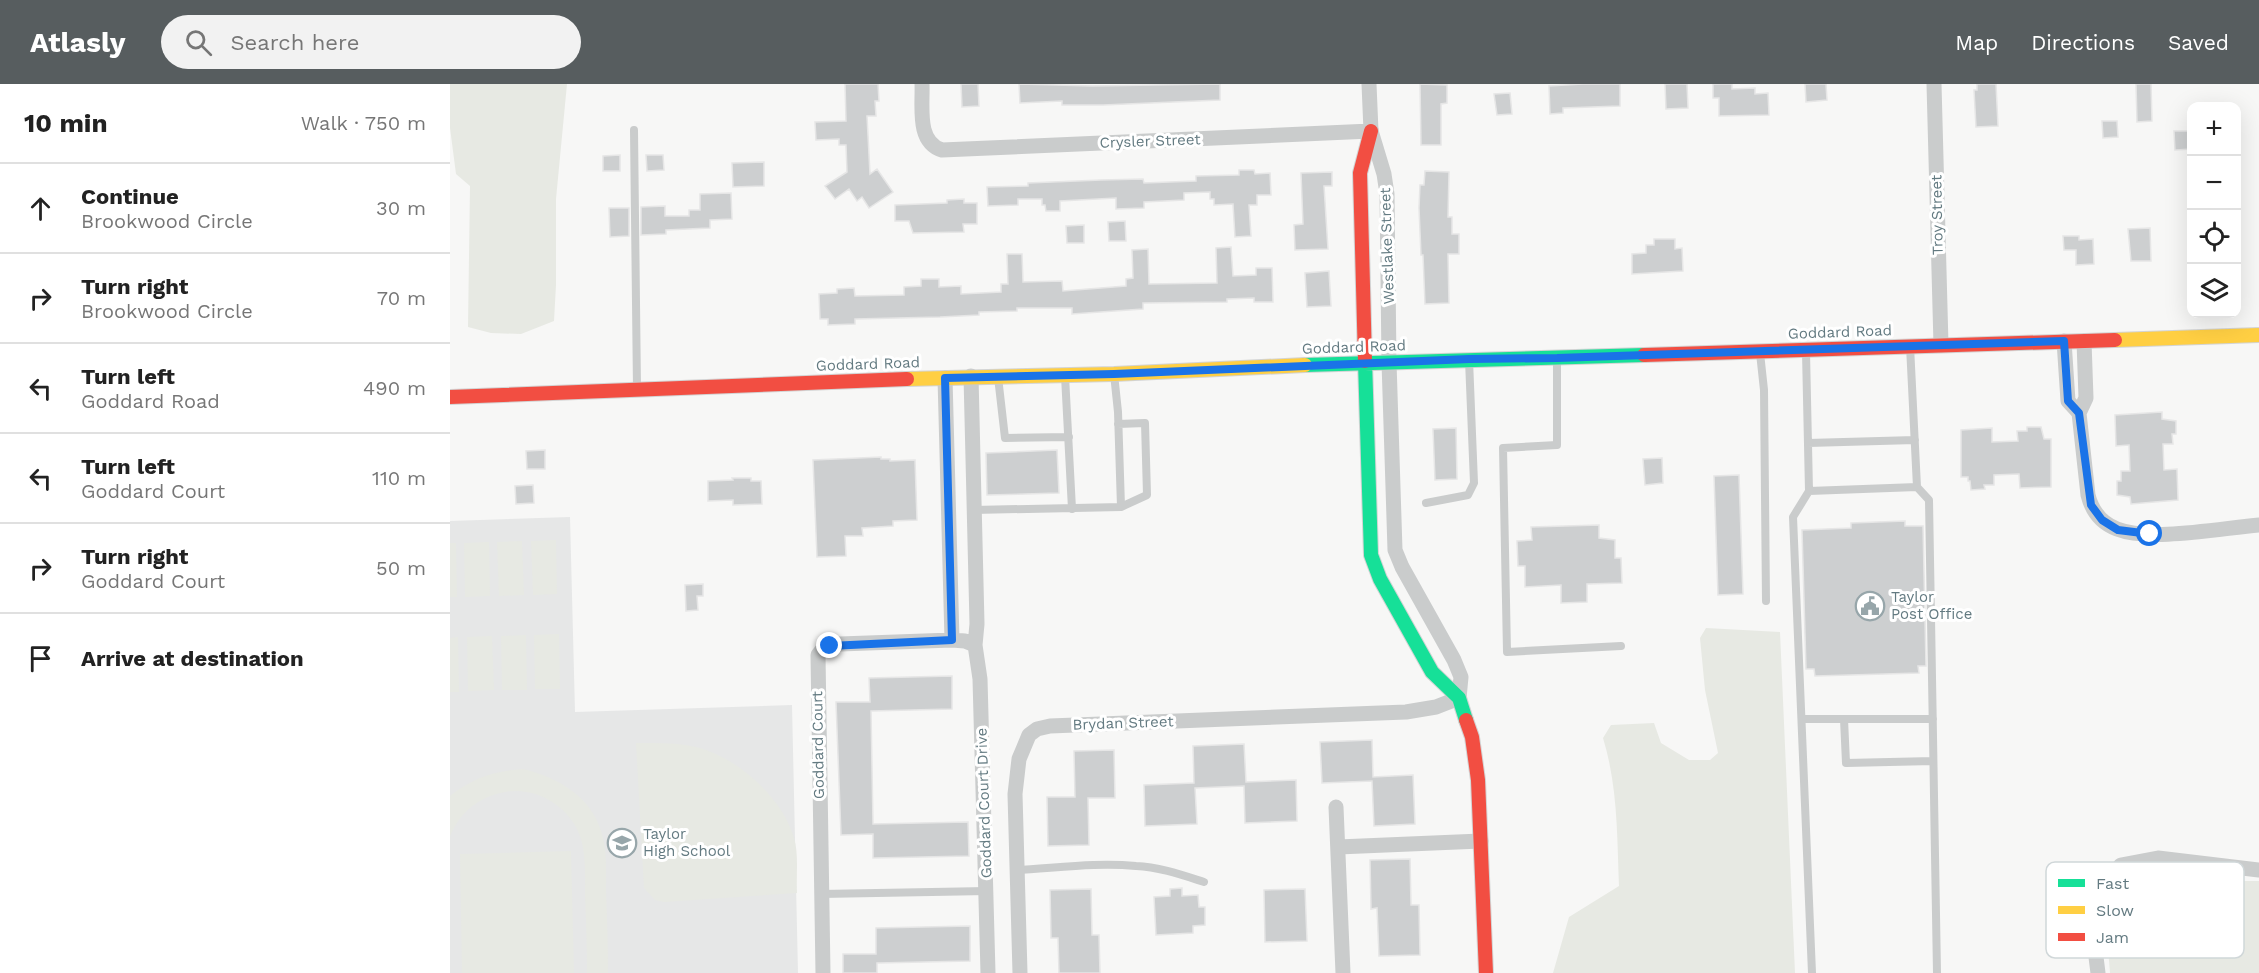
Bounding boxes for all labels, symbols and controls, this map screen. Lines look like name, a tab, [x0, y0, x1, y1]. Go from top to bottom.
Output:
search box	[161, 15, 581, 69]
text: Atlasly	[30, 26, 125, 59]
icon: search	[182, 26, 215, 59]
text: Search here	[230, 30, 359, 55]
text: Map	[1955, 30, 1998, 55]
text: Directions	[2031, 30, 2135, 55]
text: Saved	[2168, 30, 2229, 55]
map controls	[2187, 102, 2241, 318]
button: +	[2187, 102, 2241, 156]
text: 10 min	[24, 108, 108, 138]
text: Walk · 750 m	[301, 111, 426, 135]
street label: Crysler Street	[1099, 130, 1202, 152]
button: −	[2187, 156, 2241, 210]
street label: Troy Street	[1927, 174, 1947, 255]
text: Continue	[81, 184, 179, 209]
street label: Westlake Street	[1376, 187, 1398, 305]
icon: ahead	[24, 192, 57, 225]
text: 30 m	[376, 196, 426, 220]
text: Brookwood Circle	[81, 209, 253, 233]
button: locate	[2187, 210, 2241, 264]
button: layers	[2187, 264, 2241, 318]
text: Turn right	[81, 274, 188, 299]
icon: right	[24, 282, 57, 315]
text: 70 m	[377, 286, 426, 310]
text: Brookwood Circle	[81, 299, 253, 323]
street label: Goddard Road	[1788, 321, 1892, 343]
street label: Goddard Road	[1302, 336, 1406, 358]
street label: Goddard Road	[816, 353, 920, 375]
text: Turn left	[81, 364, 175, 389]
icon: left	[24, 372, 57, 405]
text: 490 m	[363, 376, 426, 400]
text: Goddard Road	[81, 389, 220, 413]
text: Turn left	[81, 454, 175, 479]
icon: left	[24, 462, 57, 495]
text: 110 m	[372, 466, 426, 490]
text: Goddard Court	[81, 479, 225, 503]
route start	[2136, 520, 2162, 546]
text: Turn right	[81, 544, 188, 569]
icon: right	[24, 552, 57, 585]
text: 50 m	[376, 556, 426, 580]
text: Goddard Court	[81, 569, 225, 593]
place label: Taylor Post Office	[1891, 588, 1972, 623]
public building icon: Taylor Post Office	[1854, 590, 1886, 622]
route end	[816, 632, 842, 658]
icon: arrive	[24, 642, 57, 675]
text: Arrive at destination	[81, 646, 304, 671]
street label: Goddard Court	[808, 690, 828, 799]
street label: Brydan Street	[1072, 712, 1175, 734]
street label: Goddard Court Drive	[972, 727, 996, 879]
place label: Taylor High School	[643, 825, 731, 860]
school or university icon: Taylor High School	[606, 827, 638, 859]
legend	[2046, 862, 2244, 958]
text: Fast	[2096, 874, 2129, 893]
text: Slow	[2096, 901, 2134, 920]
text: Jam	[2096, 928, 2129, 947]

